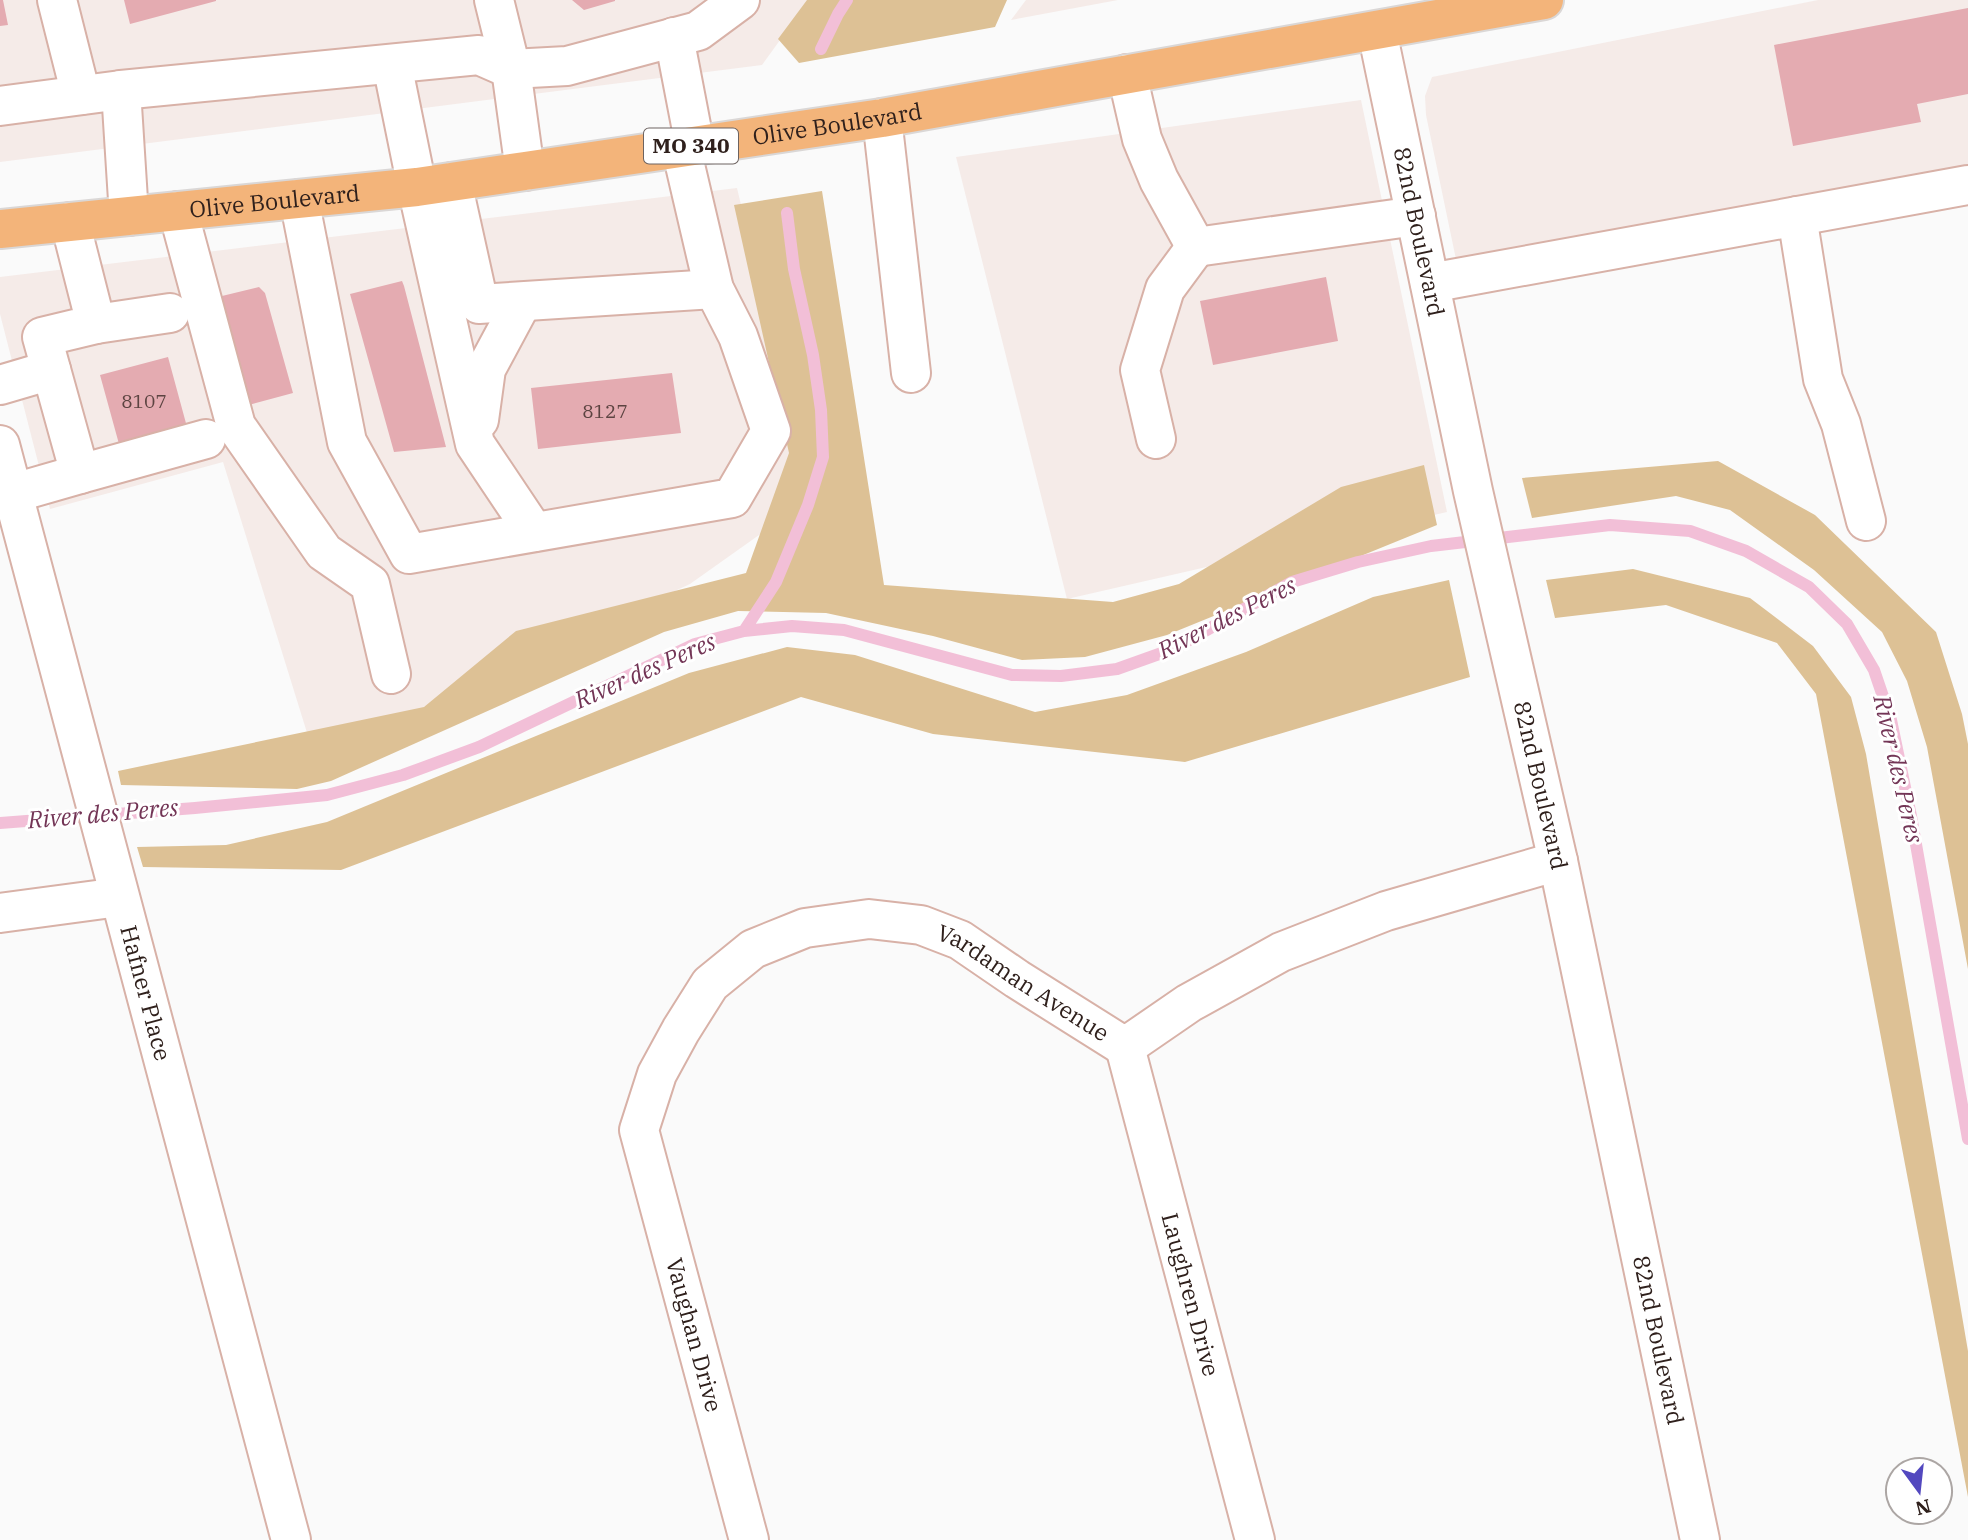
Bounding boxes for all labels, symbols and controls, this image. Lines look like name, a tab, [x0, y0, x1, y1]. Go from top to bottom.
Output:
street label: Olive Boulevard	[750, 95, 924, 151]
road number: MO 340	[644, 128, 738, 164]
street label: 82nd Boulevard	[1388, 144, 1452, 319]
street label: Olive Boulevard	[188, 177, 361, 224]
house number: 8107	[121, 389, 167, 413]
house number: 8127	[582, 399, 628, 423]
water label: River des Peres	[1151, 568, 1301, 666]
water label: River des Peres	[568, 625, 720, 716]
water label: River des Peres	[1866, 691, 1932, 846]
street label: 82nd Boulevard	[1508, 698, 1575, 872]
water label: River des Peres	[25, 790, 180, 836]
street label: Vardaman Avenue	[933, 917, 1115, 1047]
street label: Hafner Place	[114, 922, 179, 1064]
street label: Laughren Drive	[1155, 1209, 1227, 1379]
street label: 82nd Boulevard	[1627, 1252, 1691, 1427]
street label: Vaughan Drive	[660, 1255, 730, 1415]
north arrow	[1884, 1456, 1954, 1526]
text: N	[1913, 1494, 1934, 1521]

